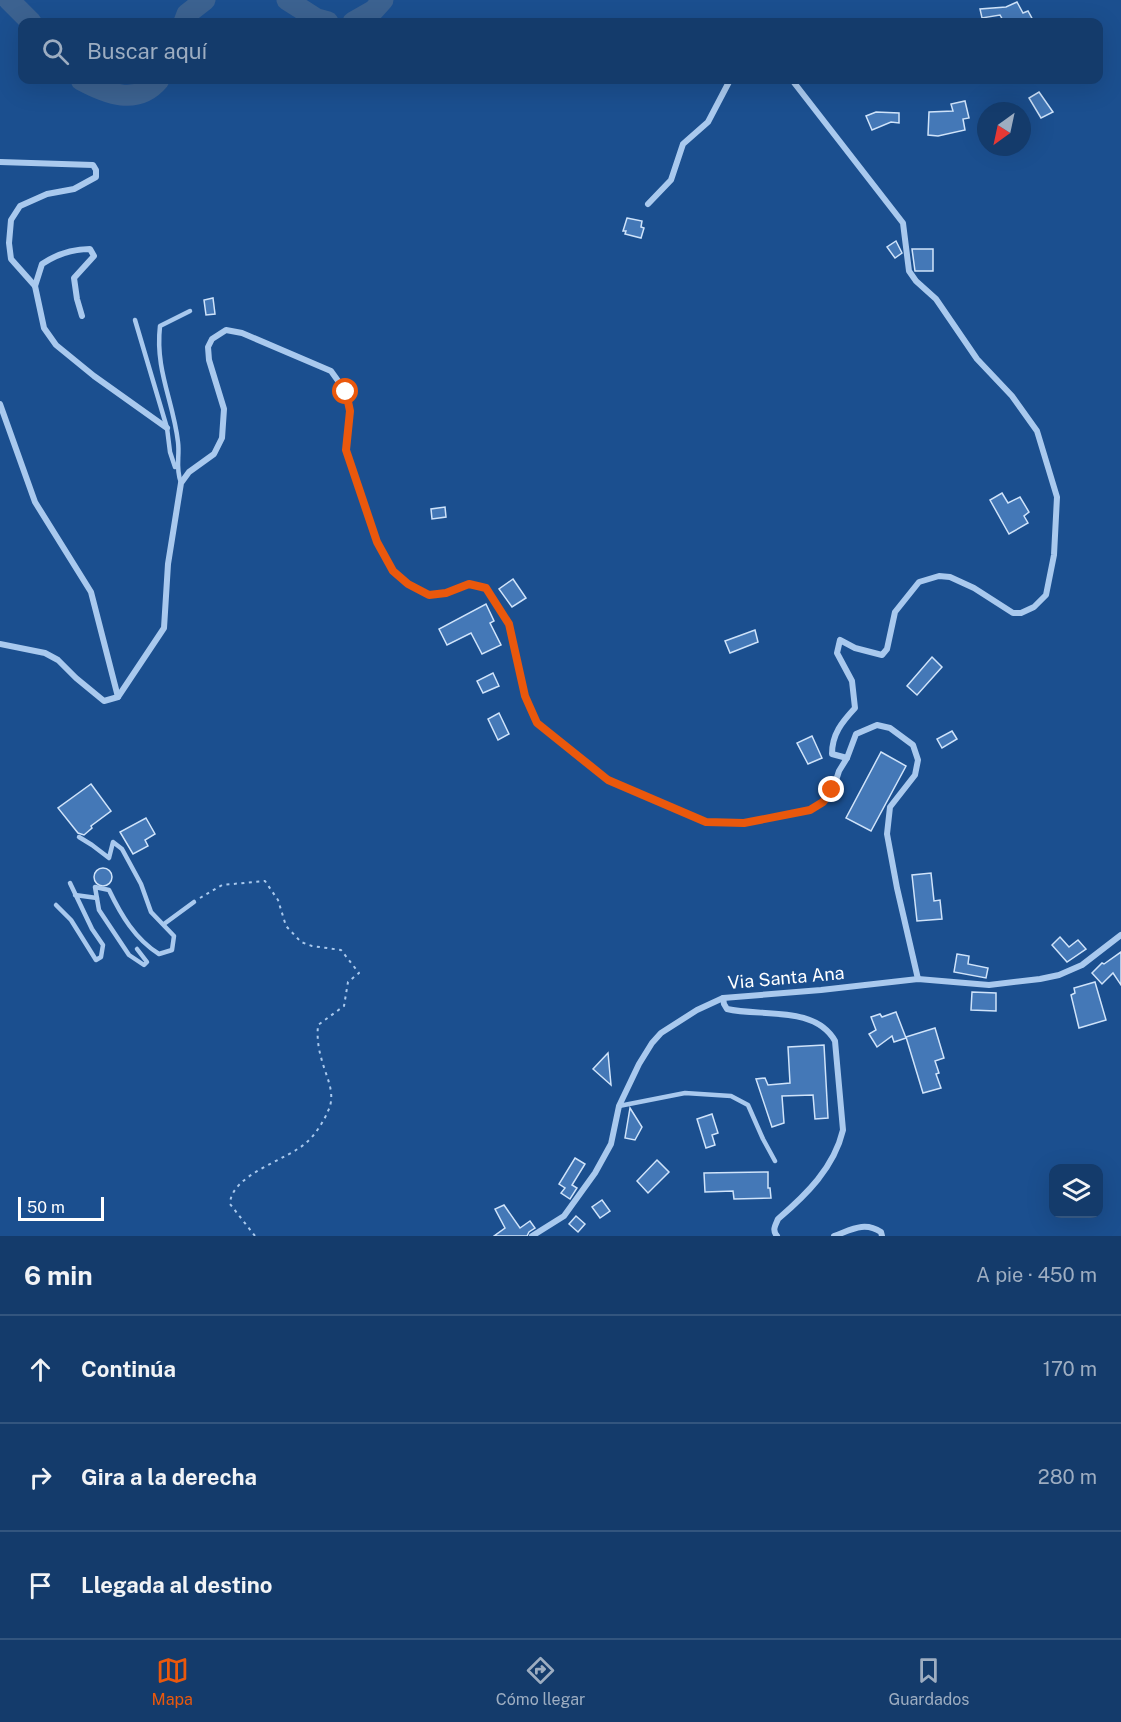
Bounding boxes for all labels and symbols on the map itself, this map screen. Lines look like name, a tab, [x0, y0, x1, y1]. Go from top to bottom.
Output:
north arrow	[977, 102, 1031, 156]
route start	[332, 378, 358, 404]
route end	[818, 776, 844, 802]
street label: Via Santa Ana	[727, 962, 845, 993]
scale bar	[18, 1194, 104, 1222]

